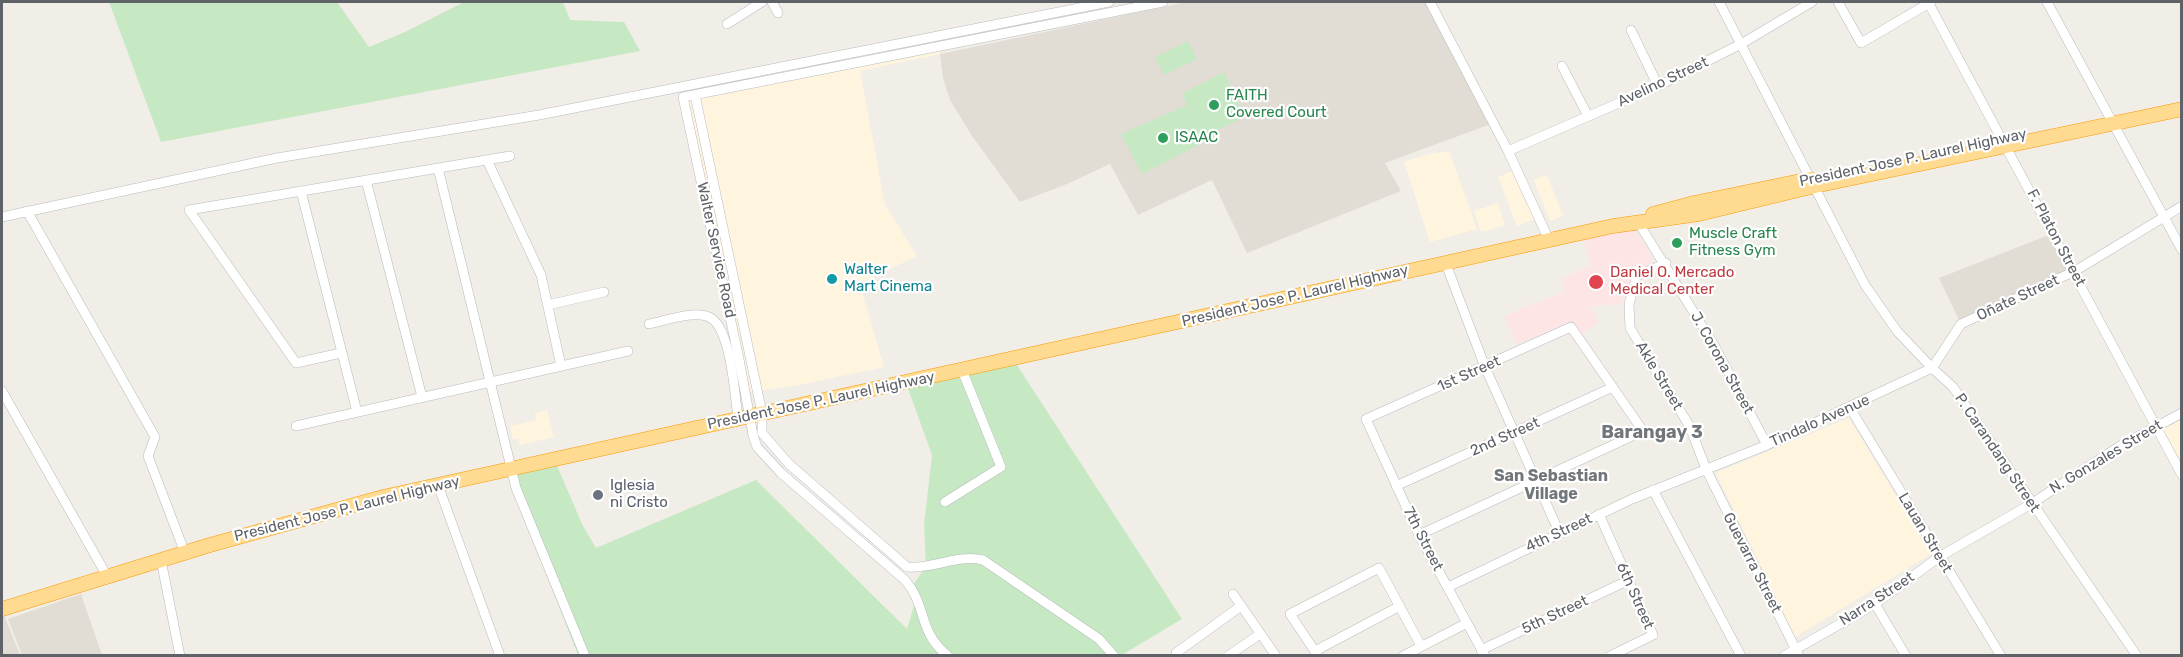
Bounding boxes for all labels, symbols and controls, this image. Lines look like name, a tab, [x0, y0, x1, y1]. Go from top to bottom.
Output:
street label: Avelino Street	[1615, 53, 1711, 111]
place label: FAITH Covered Court	[1226, 87, 1327, 122]
marker: FAITH Covered Court	[1207, 98, 1221, 112]
street label: President Jose P. Laurel Highway	[1798, 125, 2028, 191]
place label: ISAAC	[1175, 129, 1218, 147]
marker: ISAAC	[1156, 131, 1170, 145]
street label: Walter Service Road	[693, 180, 739, 320]
street label: F. Platon Street	[2023, 186, 2089, 290]
place label: Muscle Craft Fitness Gym	[1689, 225, 1777, 260]
marker: Muscle Craft Fitness Gym	[1670, 236, 1684, 250]
place label: Walter Mart Cinema	[844, 261, 932, 296]
street label: President Jose P. Laurel Highway	[1180, 261, 1410, 331]
place label: Daniel O. Mercado Medical Center	[1610, 264, 1734, 299]
street label: Oñate Street	[1974, 271, 2062, 325]
marker: Walter Mart Cinema	[825, 272, 839, 286]
marker: Daniel O. Mercado Medical Center	[1587, 273, 1605, 291]
street label: J. Corona Street	[1687, 309, 1757, 417]
street label: Akle Street	[1631, 338, 1687, 414]
street label: 1st Street	[1435, 352, 1503, 396]
street label: President Jose P. Laurel Highway	[706, 368, 936, 434]
street label: P. Carandang Street	[1951, 390, 2043, 516]
street label: Tindalo Avenue	[1767, 391, 1873, 451]
street label: 2nd Street	[1468, 414, 1542, 460]
street label: N. Gonzales Street	[2046, 416, 2166, 498]
district label: Barangay 3	[1601, 422, 1703, 444]
district label: San Sebastian Village	[1494, 466, 1608, 504]
street label: President Jose P. Laurel Highway	[232, 472, 462, 546]
place label: Iglesia ni Cristo	[610, 477, 668, 512]
marker: Iglesia ni Cristo	[591, 488, 605, 502]
street label: Lauan Street	[1894, 490, 1956, 576]
street label: 7th Street	[1399, 504, 1447, 574]
street label: 4th Street	[1523, 510, 1595, 556]
street label: Guevarra Street	[1719, 510, 1785, 616]
street label: 6th Street	[1612, 560, 1658, 632]
street label: Narra Street	[1836, 568, 1918, 630]
street label: 5th Street	[1519, 592, 1591, 638]

